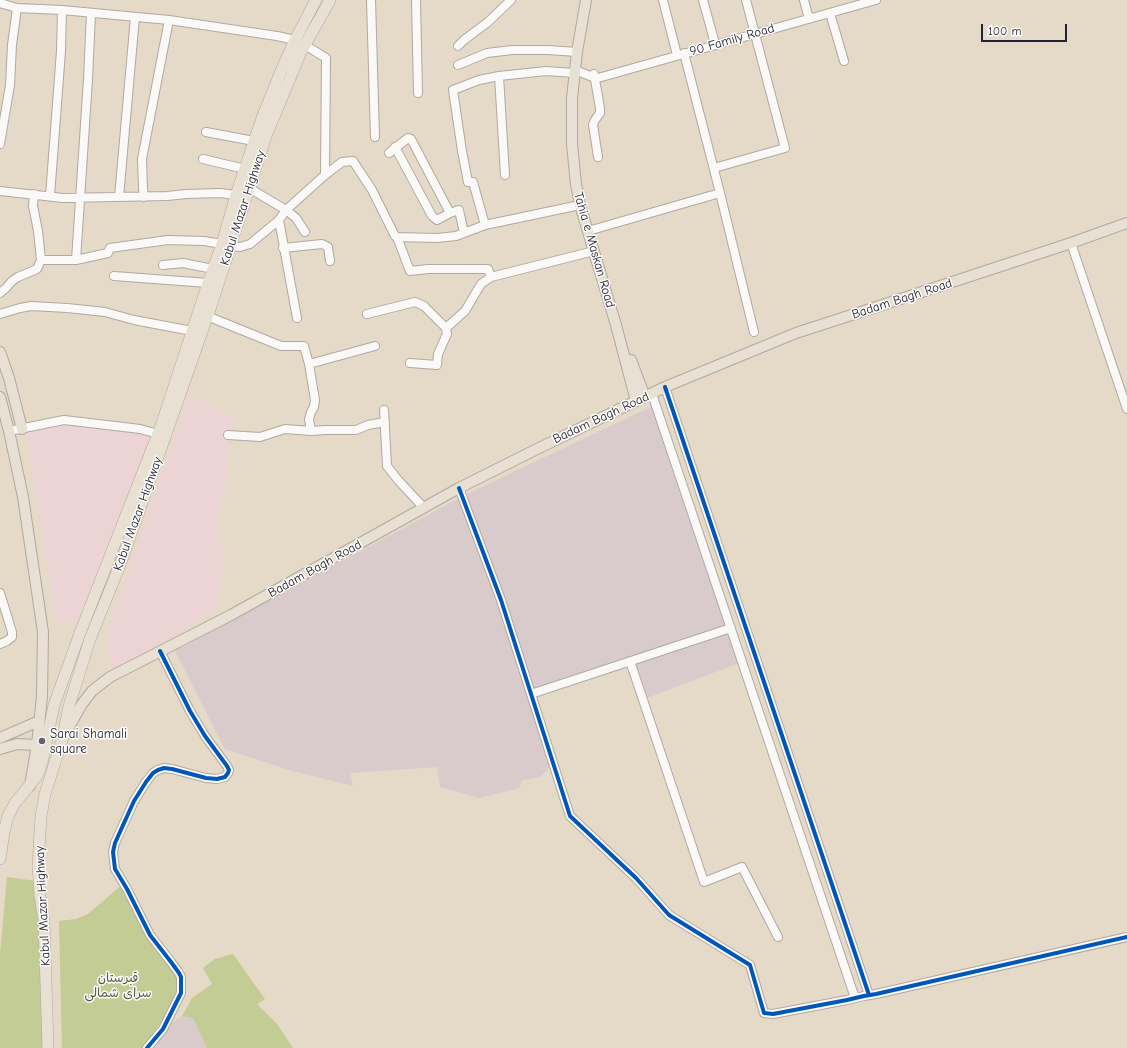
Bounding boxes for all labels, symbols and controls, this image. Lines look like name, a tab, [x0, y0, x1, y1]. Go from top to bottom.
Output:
scale bar	[983, 16, 1069, 42]
street label: 90 Family Road	[688, 20, 776, 60]
text: 100 m	[988, 24, 1021, 38]
street label: Kabul Mazar Highway	[217, 148, 269, 268]
street label: Tahia e Maskan Road	[570, 190, 618, 310]
street label: Badam Bagh Road	[850, 275, 954, 323]
street label: Badam Bagh Road	[550, 389, 652, 447]
street label: Kabul Mazar Highway	[110, 455, 166, 573]
street label: Badam Bagh Road	[266, 537, 364, 601]
place label: Sarai Shamali square	[50, 726, 127, 757]
marker: Sarai Shamali square	[37, 736, 47, 746]
street label: Kabul Mazar Highway	[32, 846, 54, 966]
park label: قبرستان سرای شمالی	[84, 970, 152, 1001]

